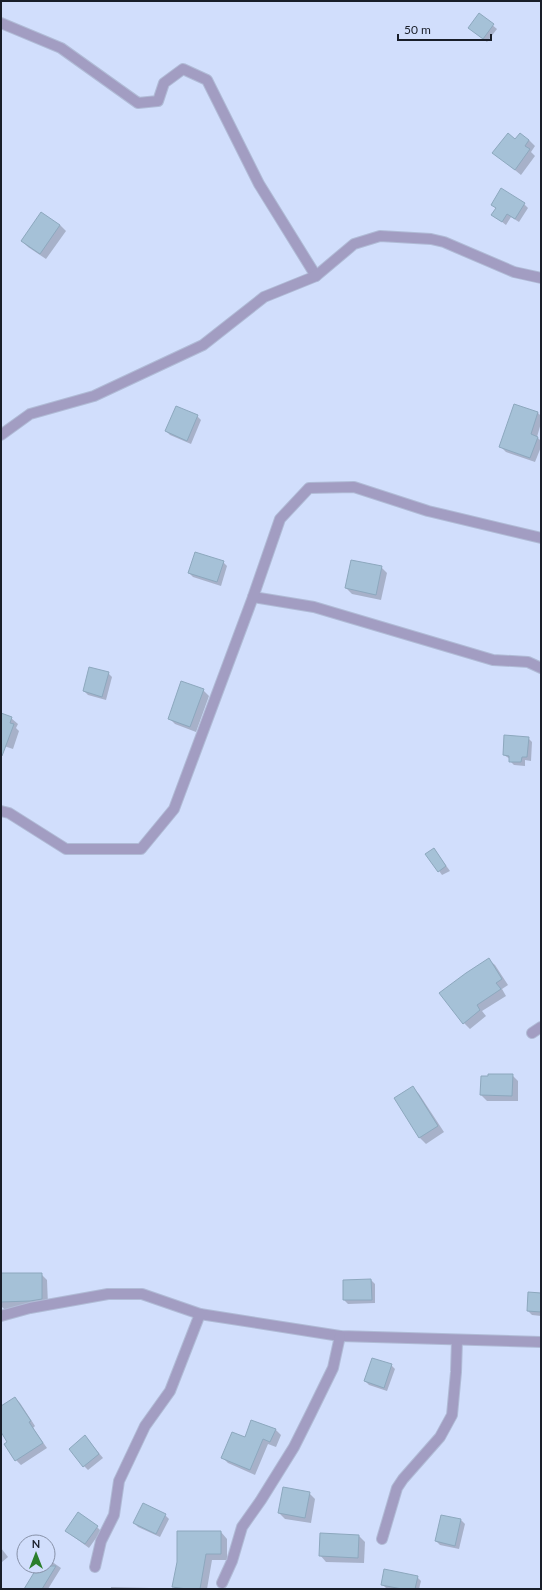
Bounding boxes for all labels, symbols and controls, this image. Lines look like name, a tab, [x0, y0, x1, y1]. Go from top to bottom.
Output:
scale bar	[398, 16, 491, 42]
text: 50 m	[404, 22, 431, 37]
north arrow	[16, 1534, 56, 1574]
text: N	[32, 1537, 40, 1550]

